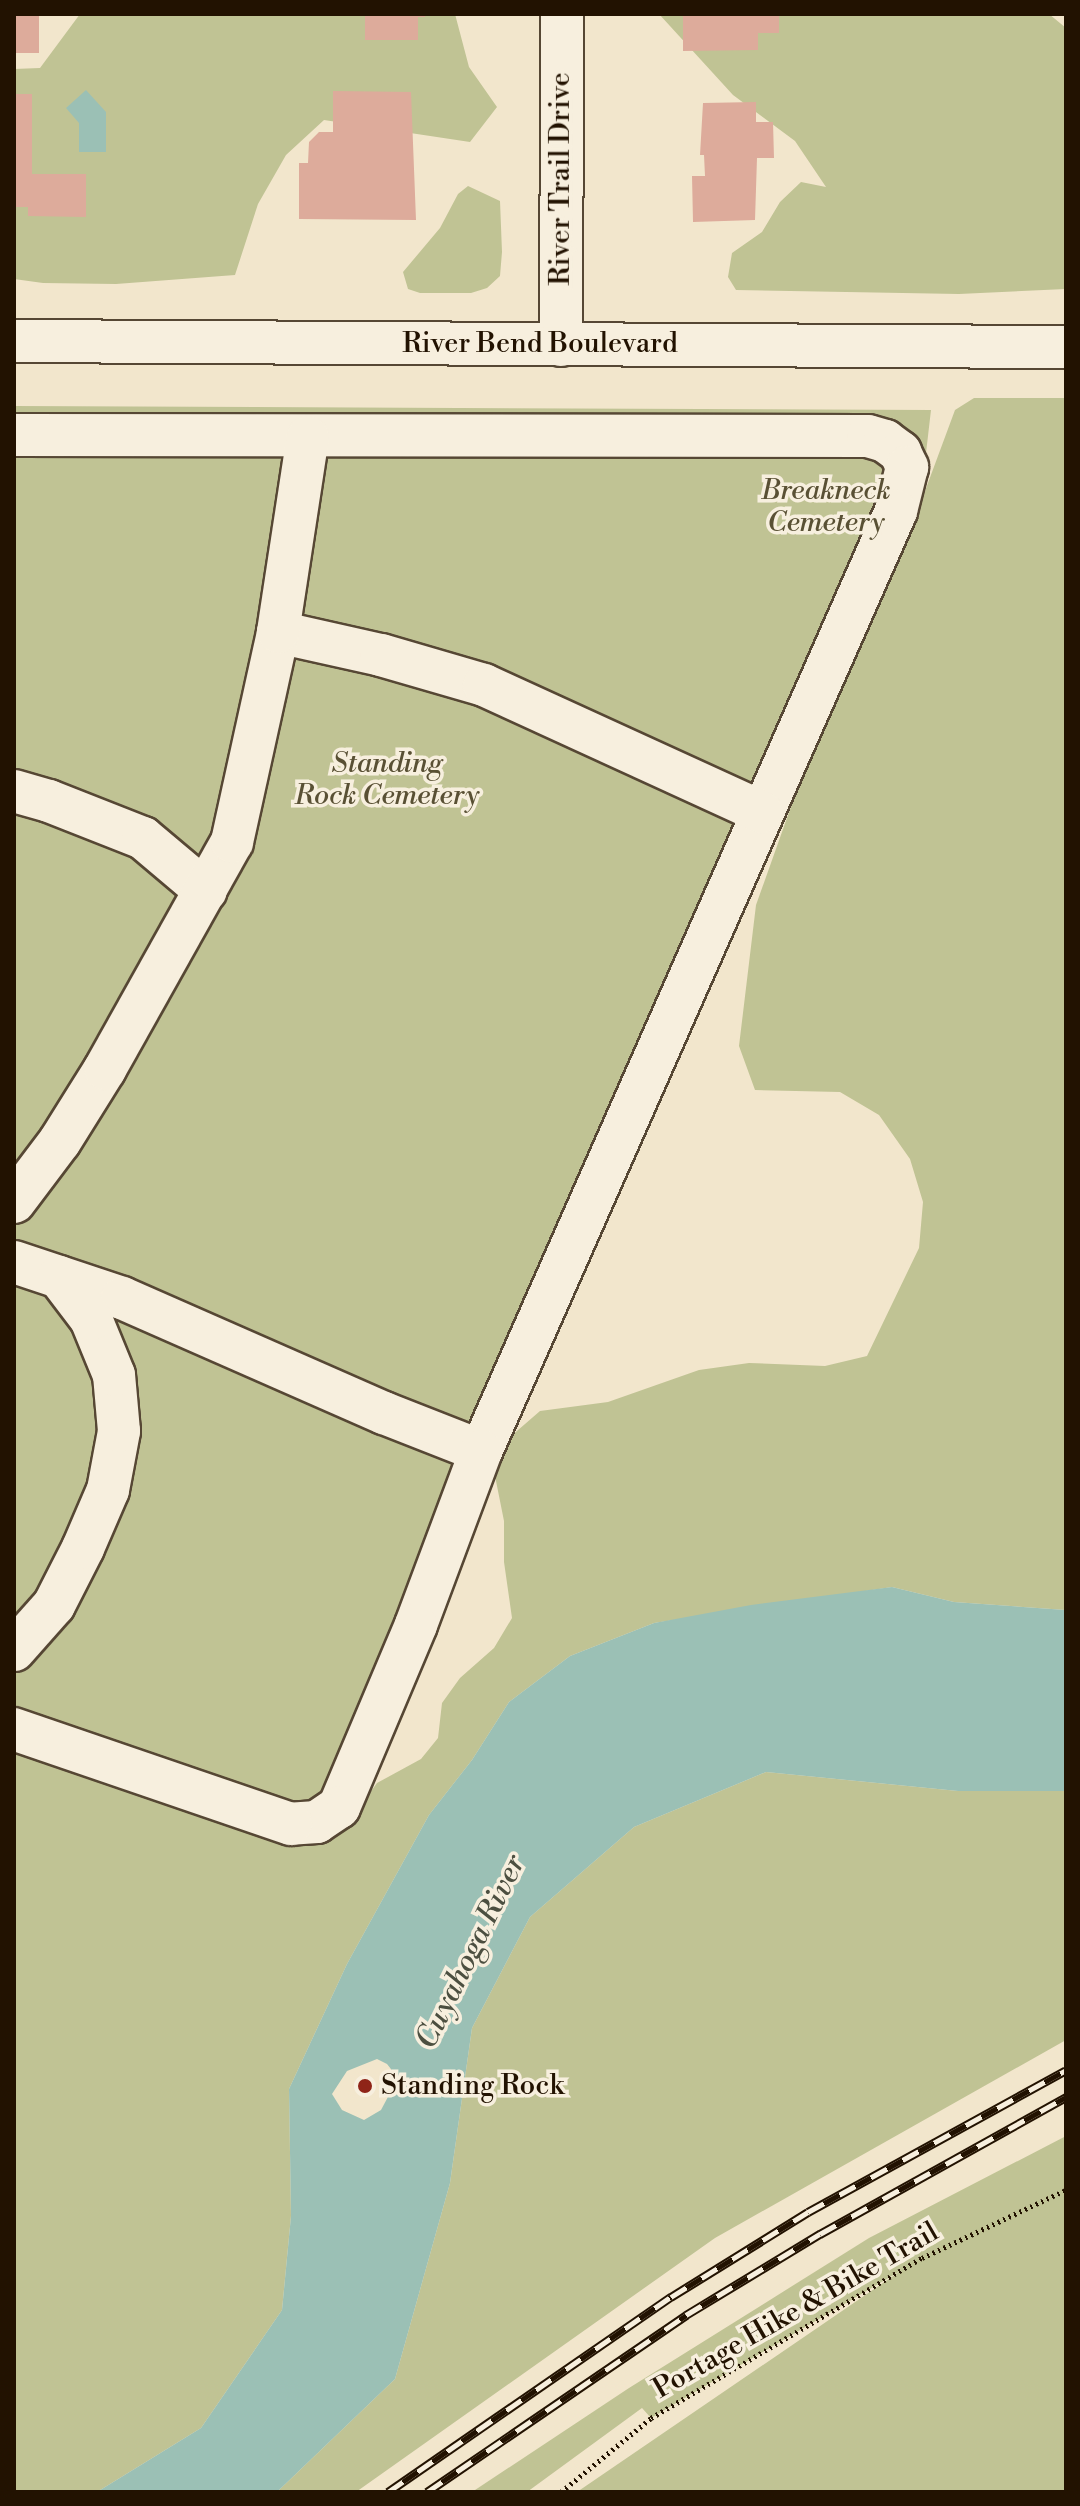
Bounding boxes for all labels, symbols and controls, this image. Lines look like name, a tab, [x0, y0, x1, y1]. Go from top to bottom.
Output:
street label: River Trail Drive	[544, 72, 578, 286]
street label: River Bend Boulevard	[402, 327, 678, 361]
park label: Breakneck Cemetery	[761, 474, 891, 540]
park label: Standing Rock Cemetery	[295, 747, 479, 813]
water label: Cuyahoga River	[408, 1849, 534, 2055]
place label: Standing Rock	[381, 2069, 564, 2103]
marker: Standing Rock	[356, 2077, 374, 2095]
street label: Portage Hike & Bike Trail	[647, 2215, 945, 2407]

